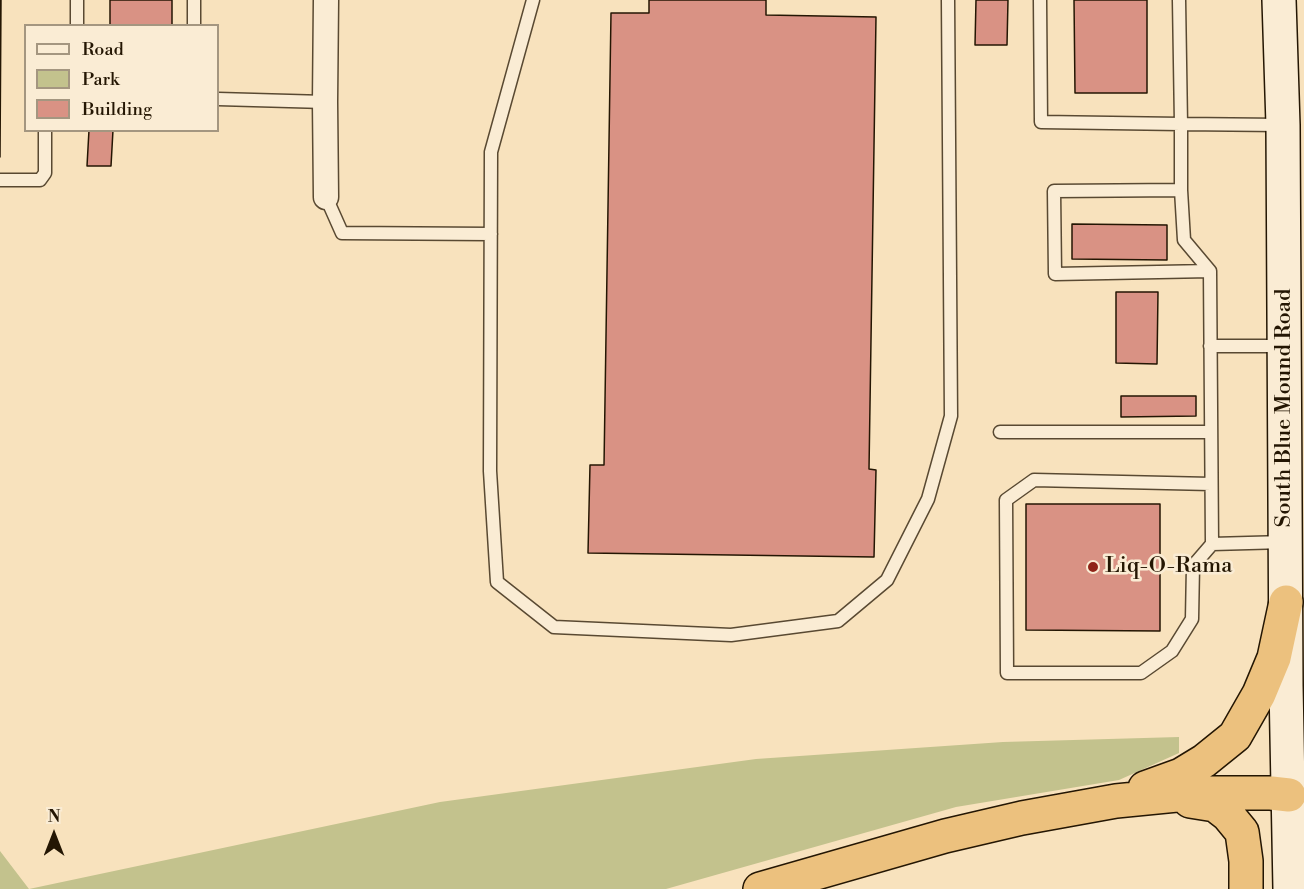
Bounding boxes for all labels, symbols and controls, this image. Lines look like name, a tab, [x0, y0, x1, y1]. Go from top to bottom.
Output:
legend	[24, 24, 219, 132]
text: Road	[82, 38, 124, 61]
text: Park	[82, 68, 119, 91]
text: Building	[82, 98, 152, 121]
street label: South Blue Mound Road	[1272, 289, 1298, 527]
place label: Liq-O-Rama	[1105, 554, 1232, 580]
marker: Liq-O-Rama	[1086, 560, 1100, 574]
north arrow	[24, 805, 84, 865]
text: N	[48, 807, 60, 827]

